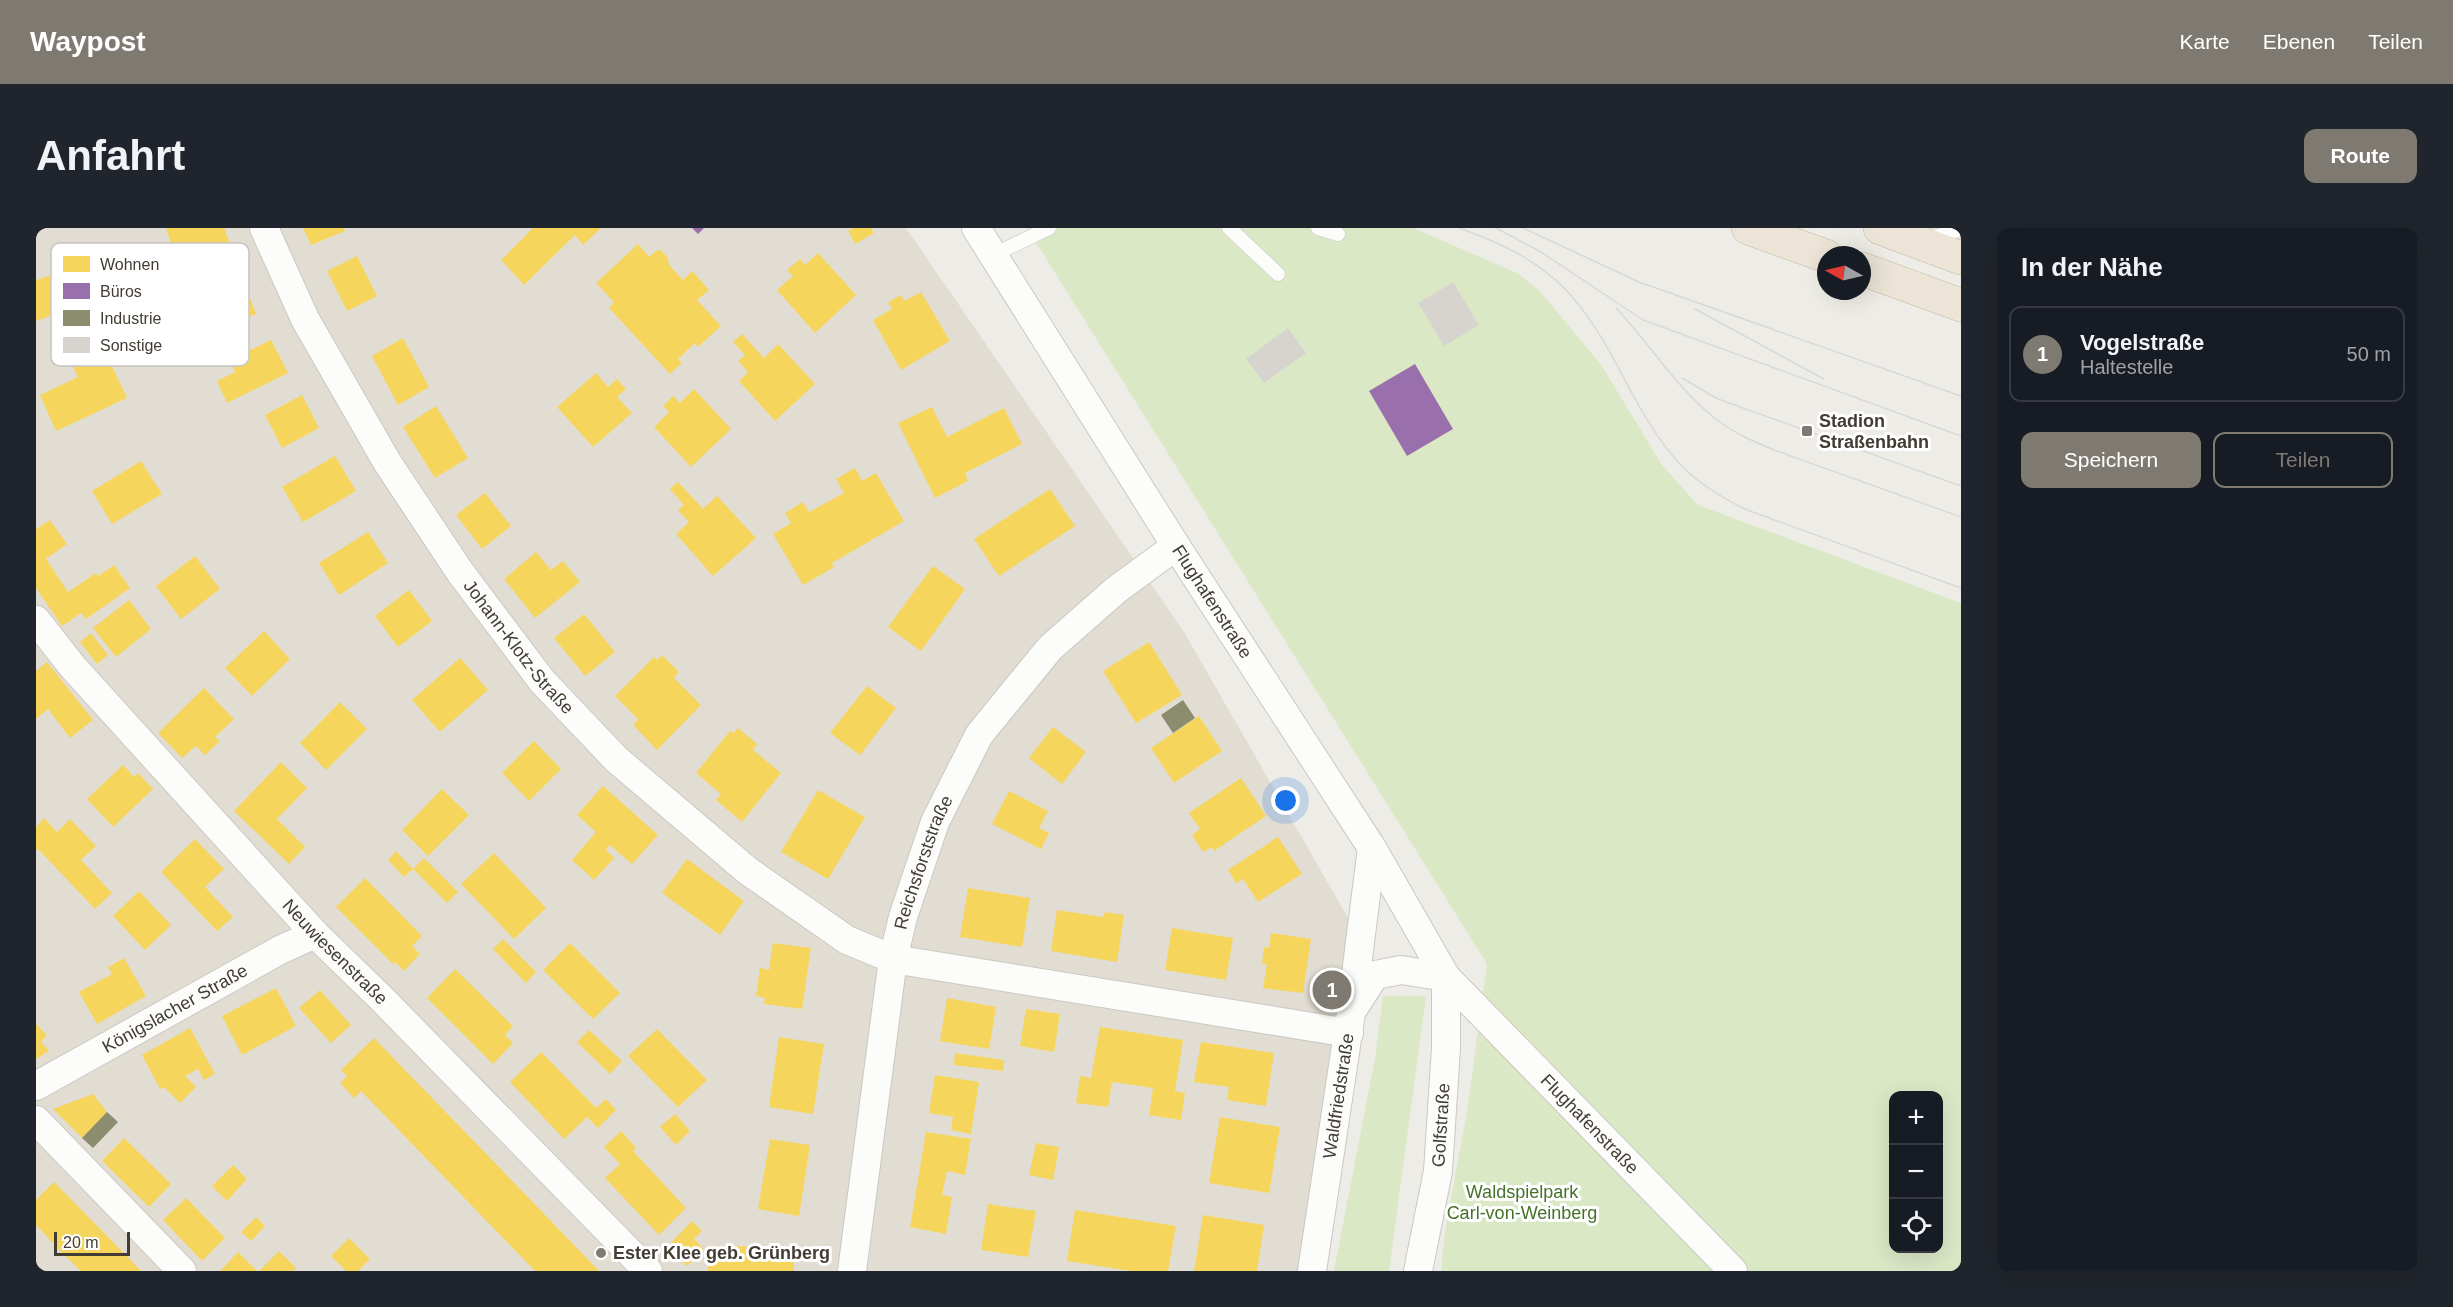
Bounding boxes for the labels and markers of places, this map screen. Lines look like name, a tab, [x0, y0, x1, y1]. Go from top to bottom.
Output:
place label: Stadion Straßenbahn	[1819, 411, 1929, 452]
marker: Stadion Straßenbahn	[1800, 424, 1814, 438]
pin: 1	[1312, 968, 1352, 1012]
place label: Ester Klee geb. Grünberg	[613, 1243, 830, 1263]
marker: Ester Klee geb. Grünberg	[594, 1246, 608, 1260]

